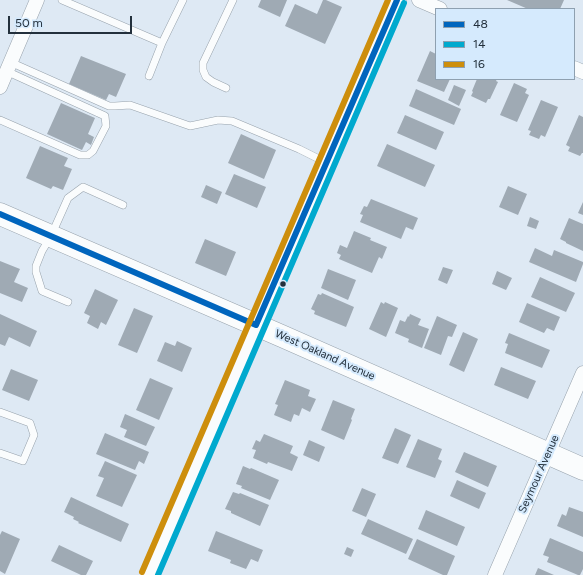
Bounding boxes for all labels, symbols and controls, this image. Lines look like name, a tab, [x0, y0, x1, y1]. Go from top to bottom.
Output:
scale bar	[10, 8, 134, 34]
legend	[435, 8, 575, 80]
text: 50 m	[15, 16, 43, 30]
text: 48	[473, 17, 488, 31]
text: 14	[473, 37, 485, 51]
text: 16	[473, 57, 485, 71]
unlabelled marker	[278, 279, 288, 289]
street label: West Oakland Avenue	[273, 327, 377, 383]
street label: Seymour Avenue	[516, 433, 562, 515]

